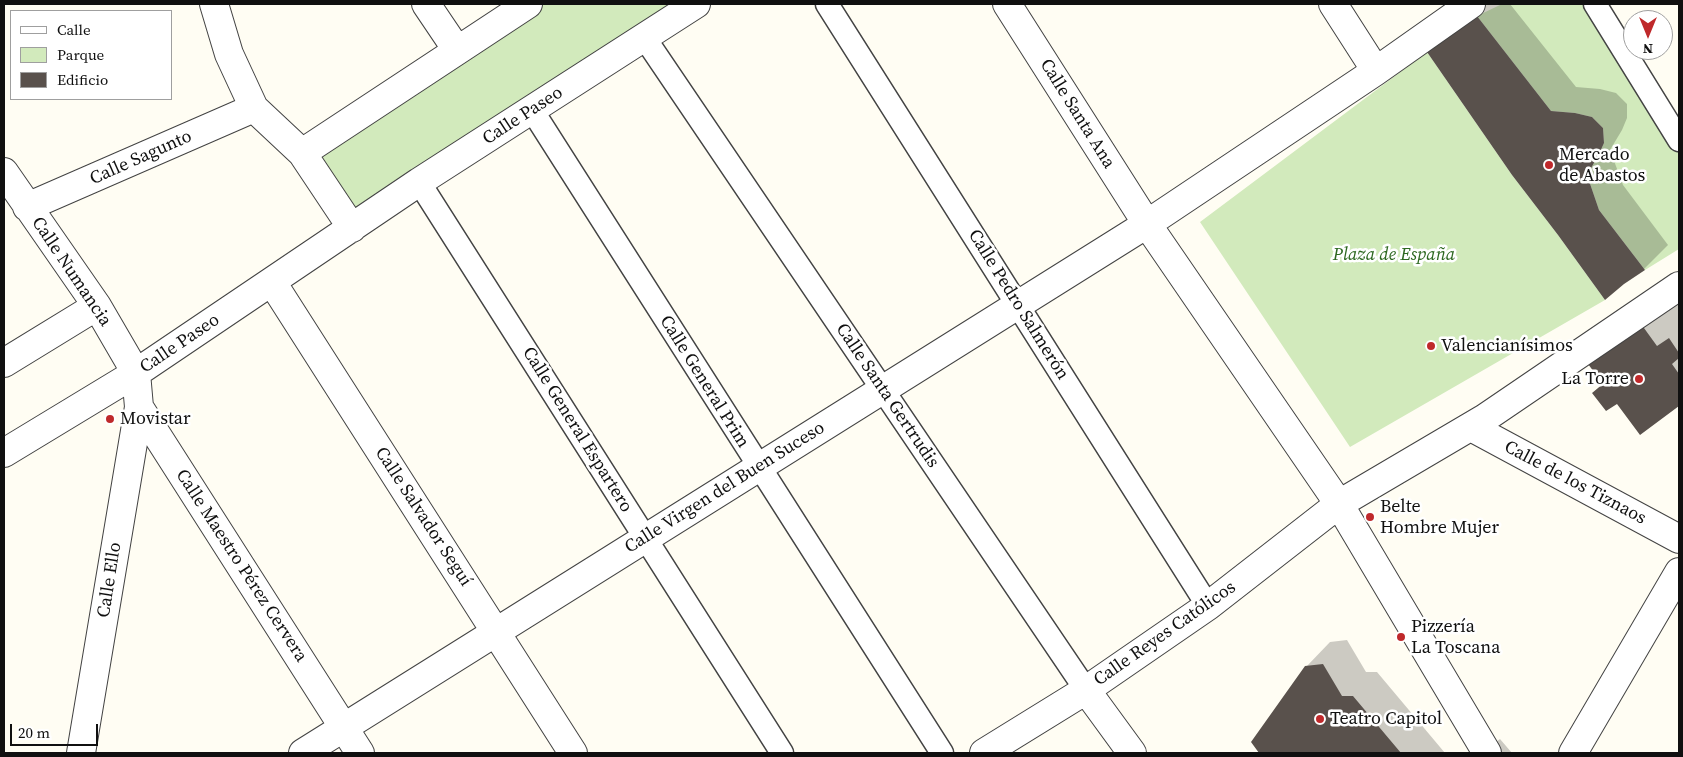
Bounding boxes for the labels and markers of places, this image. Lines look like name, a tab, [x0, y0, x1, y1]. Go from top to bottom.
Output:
place label: Mercado de Abastos	[1559, 144, 1645, 186]
marker: Mercado de Abastos	[1543, 159, 1555, 171]
place label: Valencianísimos	[1441, 335, 1573, 357]
marker: Valencianísimos	[1425, 340, 1437, 352]
place label: La Torre	[1561, 368, 1629, 390]
marker: La Torre	[1633, 373, 1645, 385]
place label: Movistar	[120, 408, 191, 430]
marker: Movistar	[104, 413, 116, 425]
place label: Belte Hombre Mujer	[1380, 496, 1499, 538]
marker: Belte Hombre Mujer	[1364, 511, 1376, 523]
place label: Pizzería La Toscana	[1411, 616, 1500, 659]
marker: Pizzería La Toscana	[1395, 631, 1407, 643]
place label: Teatro Capitol	[1330, 708, 1442, 730]
marker: Teatro Capitol	[1314, 713, 1326, 725]

